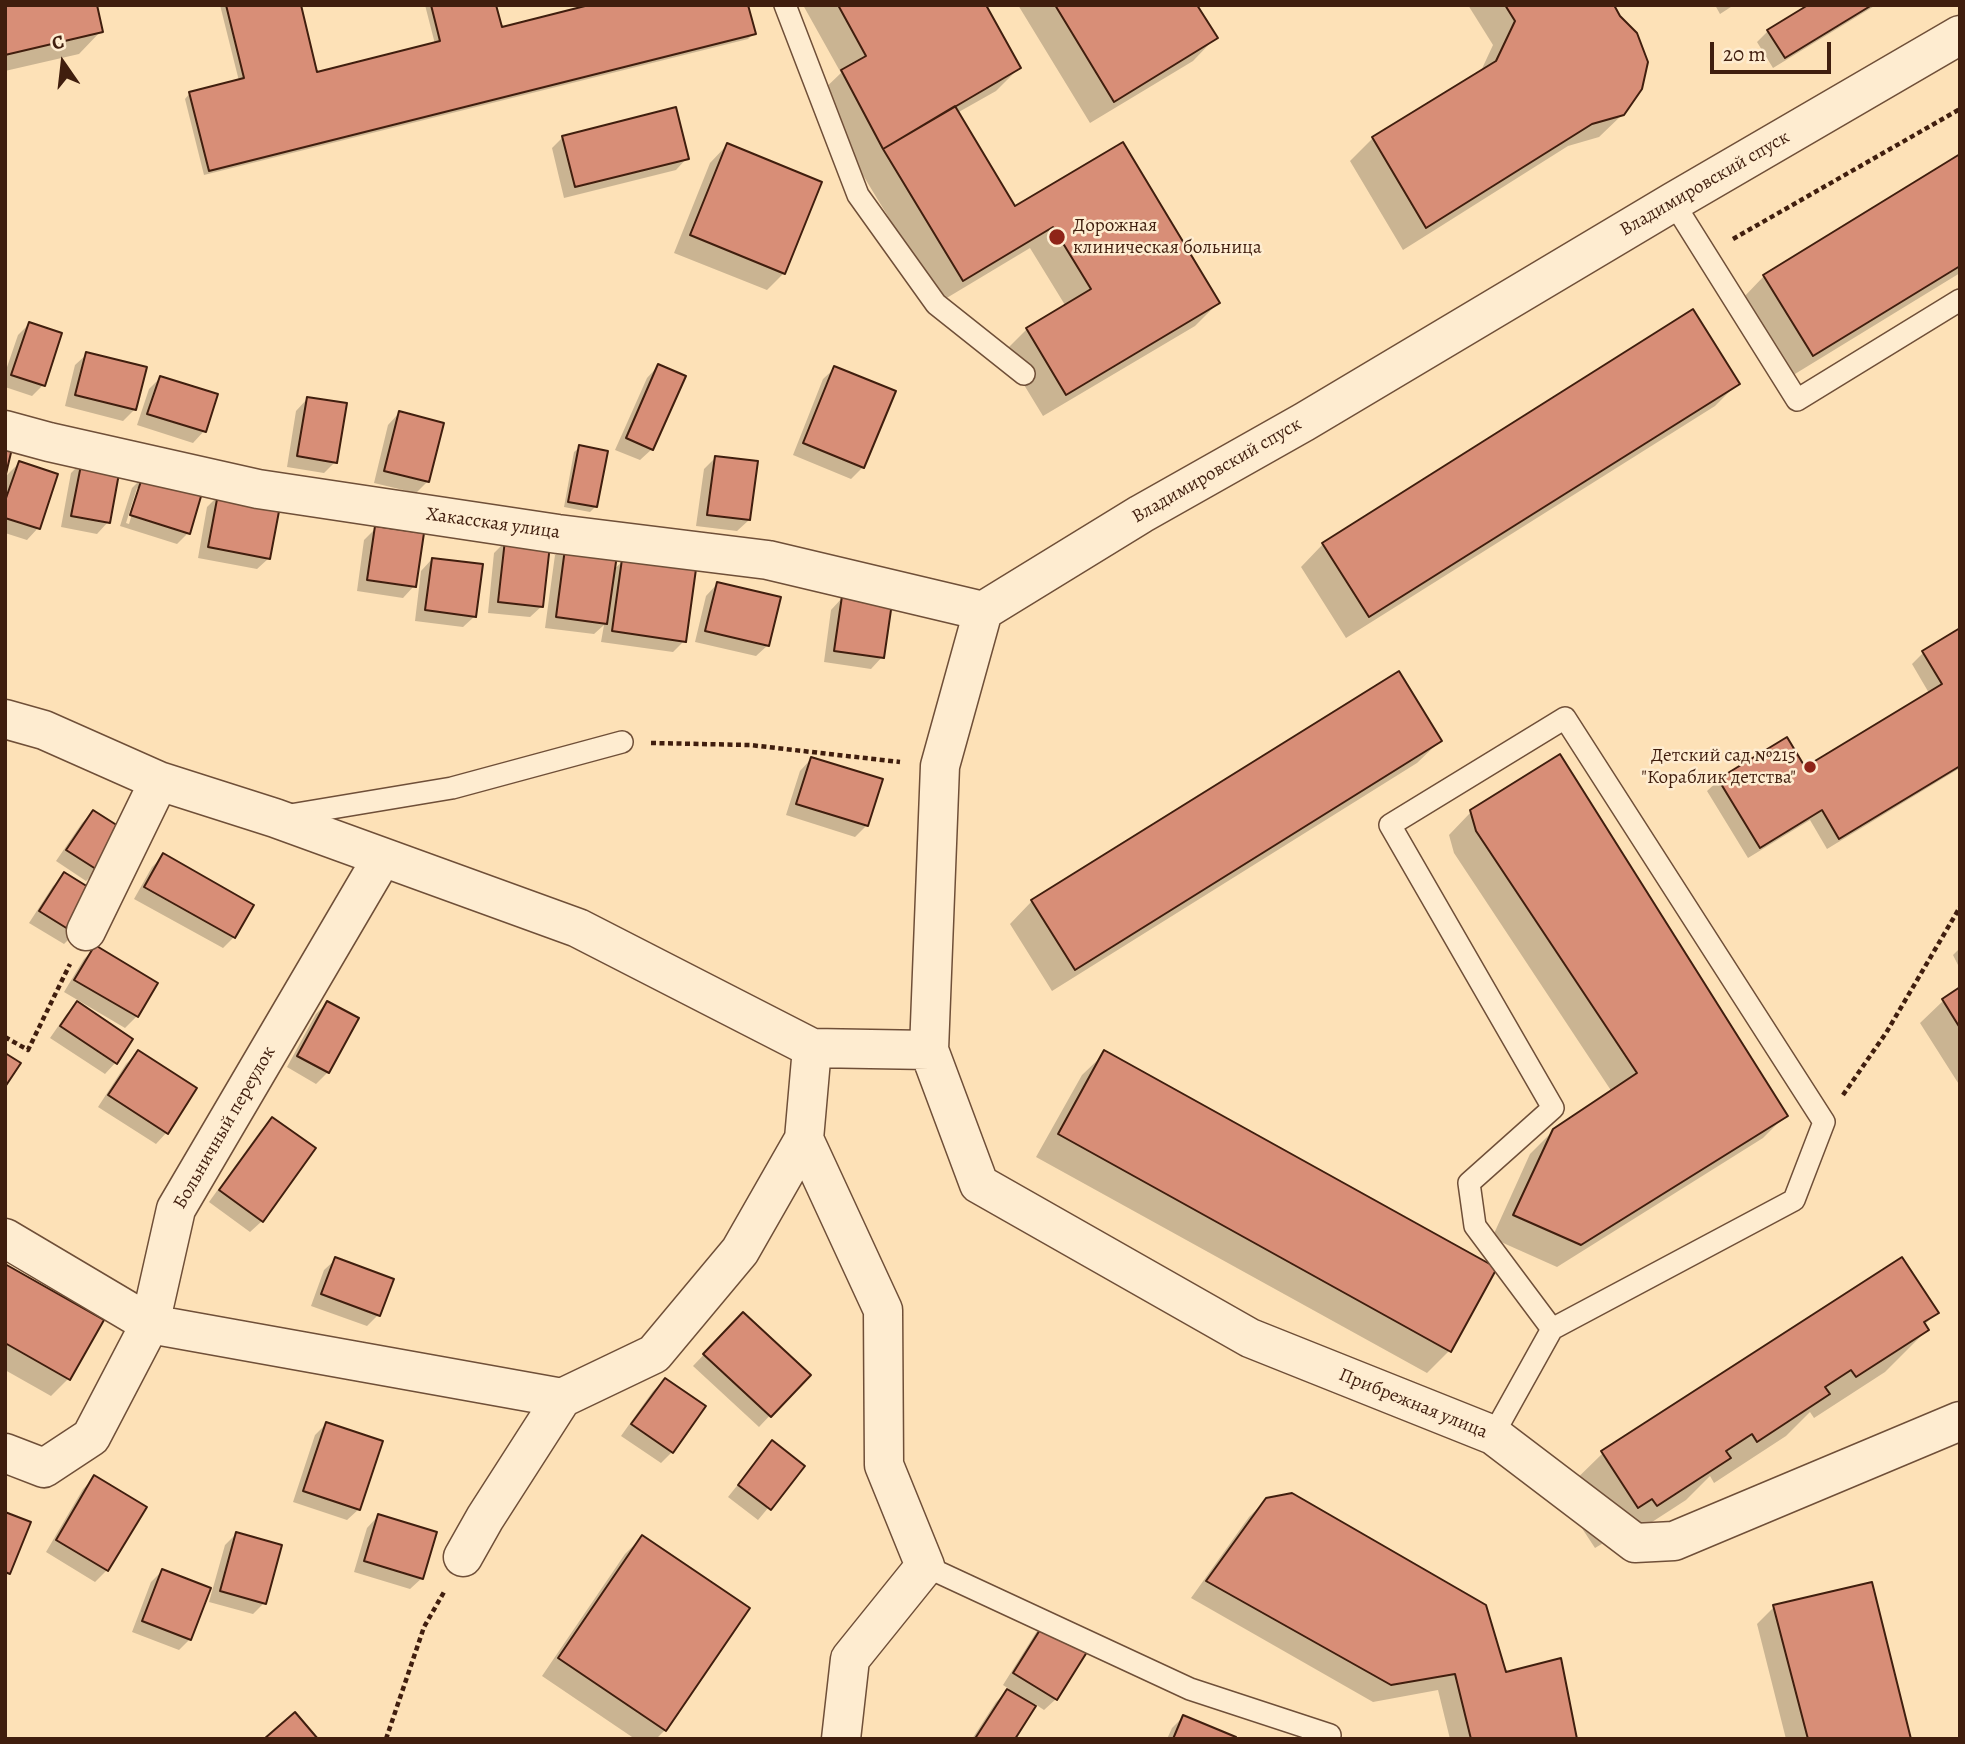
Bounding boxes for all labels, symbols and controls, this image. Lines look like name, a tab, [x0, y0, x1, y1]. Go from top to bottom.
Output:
north arrow	[28, 28, 98, 98]
scale bar	[1713, 28, 1834, 72]
text: С	[49, 29, 67, 57]
text: 20 m	[1723, 40, 1766, 68]
street label: Владимировский спуск	[1616, 126, 1794, 242]
place label: Дорожная клиническая больница	[1073, 215, 1262, 259]
marker: Дорожная клиническая больница	[1047, 227, 1067, 247]
street label: Владимировский спуск	[1128, 413, 1306, 529]
street label: Хакасская улица	[425, 503, 561, 545]
place label: Детский сад №215 "Кораблик детства"	[1641, 745, 1796, 789]
marker: Детский сад №215 "Кораблик детства"	[1802, 759, 1818, 775]
street label: Больничный переулок	[169, 1043, 281, 1213]
street label: Прибрежная улица	[1335, 1364, 1491, 1444]

